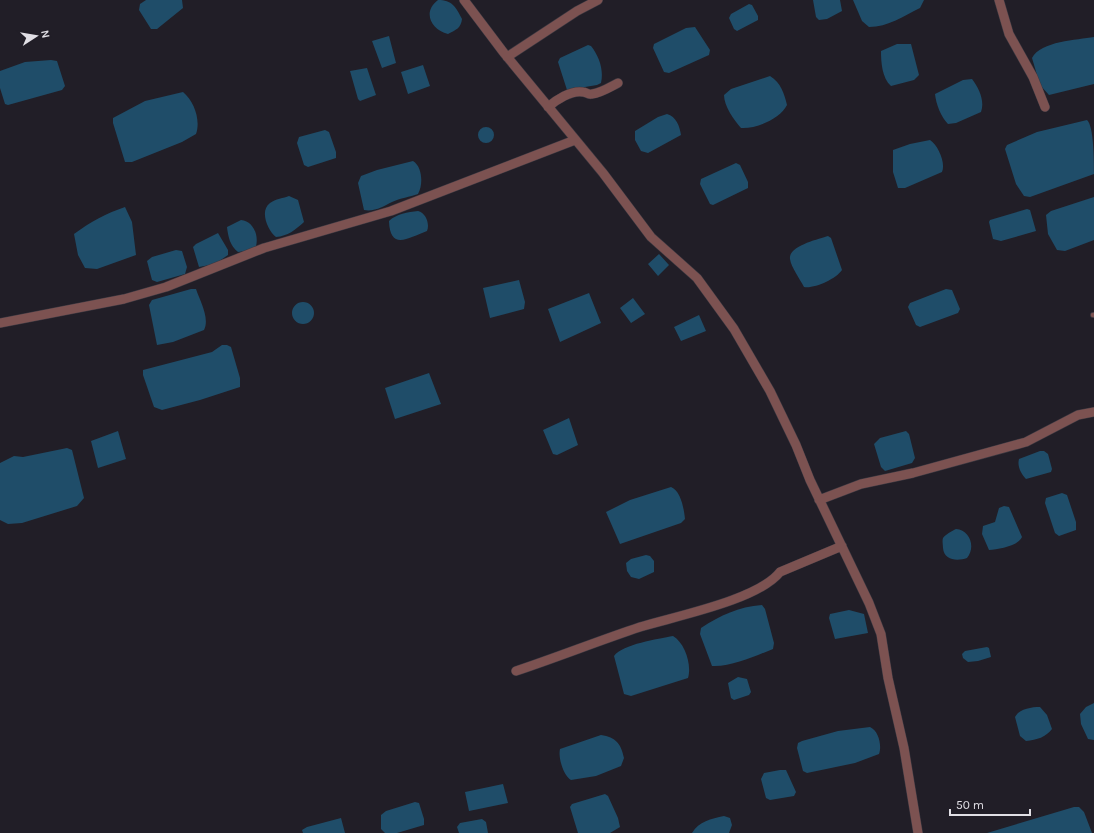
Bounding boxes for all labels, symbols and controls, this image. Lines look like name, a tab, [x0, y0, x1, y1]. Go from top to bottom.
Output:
north arrow	[16, 16, 56, 56]
text: N	[38, 29, 52, 39]
scale bar	[950, 791, 1030, 817]
text: 50 m	[956, 798, 984, 812]

